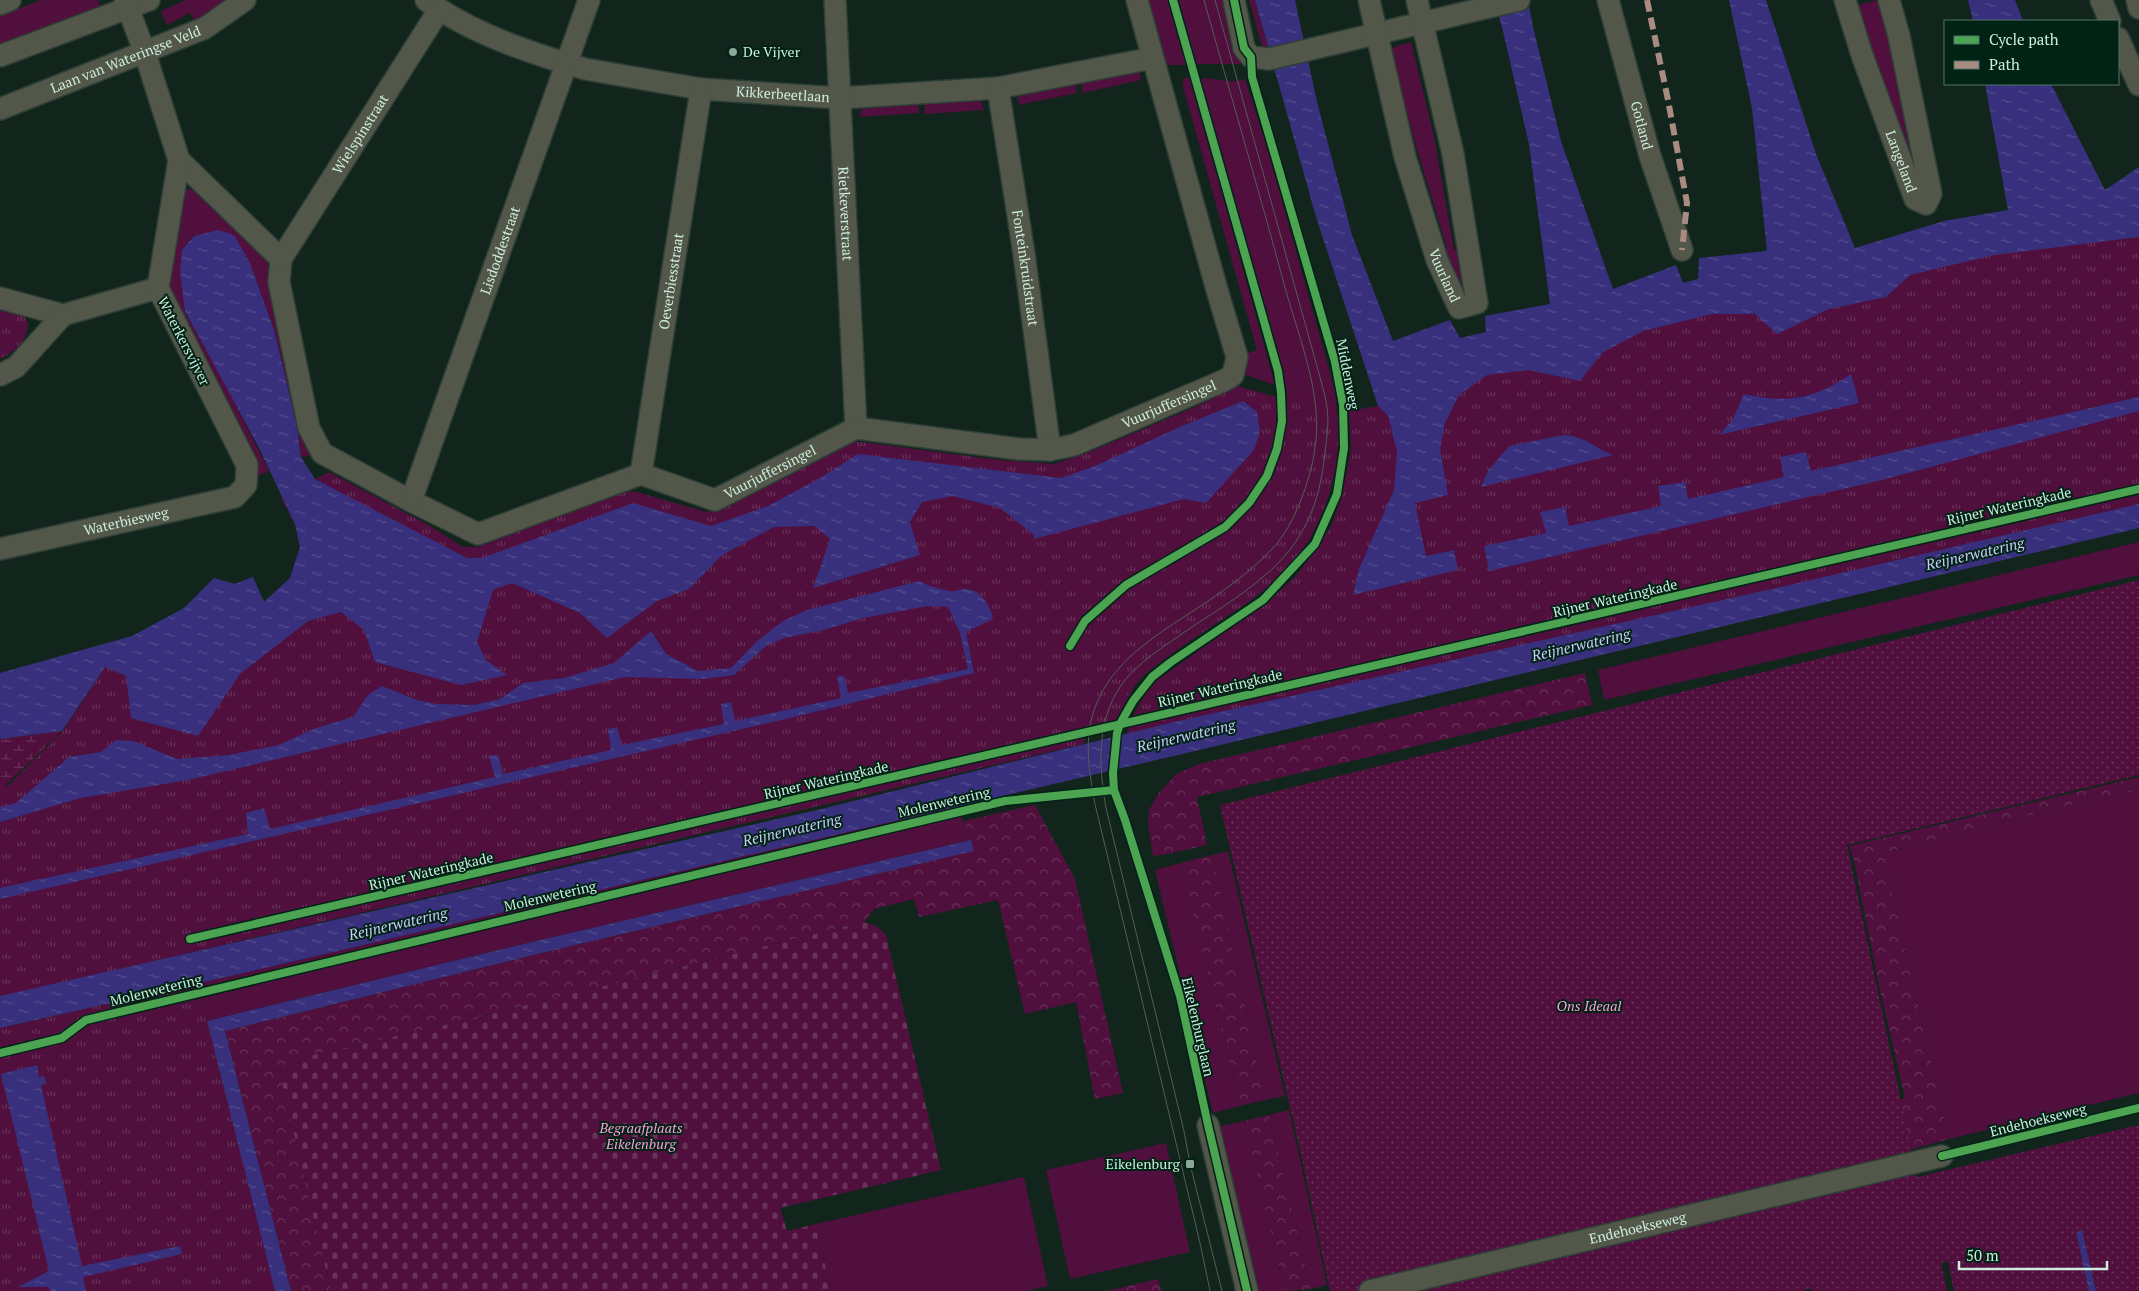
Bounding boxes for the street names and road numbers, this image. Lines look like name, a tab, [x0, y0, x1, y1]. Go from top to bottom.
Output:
street label: Laan van Wateringse Veld	[48, 21, 203, 97]
street label: Kikkerbeetlaan	[736, 81, 831, 106]
street label: Wielspinstraat	[327, 90, 393, 177]
street label: Gotland	[1627, 99, 1658, 152]
street label: Langeland	[1882, 128, 1922, 195]
street label: Rietkeverstraat	[834, 166, 858, 262]
street label: Lisdoddestraat	[475, 203, 524, 297]
street label: Fonteinkruidstraat	[1008, 208, 1044, 328]
street label: Oeverbiesstraat	[654, 231, 688, 331]
street label: Vuurland	[1425, 246, 1465, 306]
street label: Waterkersvijver	[154, 293, 215, 389]
street label: Middenweg	[1332, 337, 1365, 412]
street label: Vuurjuffersingel	[1119, 375, 1219, 432]
street label: Vuurjuffersingel	[720, 440, 819, 503]
street label: Rijner Wateringkade	[1945, 482, 2073, 529]
street label: Waterbiesweg	[82, 502, 171, 539]
street label: Rijner Wateringkade	[1551, 574, 1679, 621]
street label: Rijner Wateringkade	[1156, 664, 1284, 711]
street label: Rijner Wateringkade	[762, 756, 890, 803]
street label: Molenwetering	[896, 782, 992, 821]
street label: Rijner Wateringkade	[367, 847, 495, 894]
street label: Molenwetering	[502, 876, 598, 915]
street label: Molenwetering	[108, 969, 204, 1010]
street label: Eikelenburglaan	[1178, 975, 1219, 1079]
street label: Endehoekseweg	[1988, 1098, 2089, 1141]
street label: Endehoekseweg	[1587, 1207, 1689, 1248]

